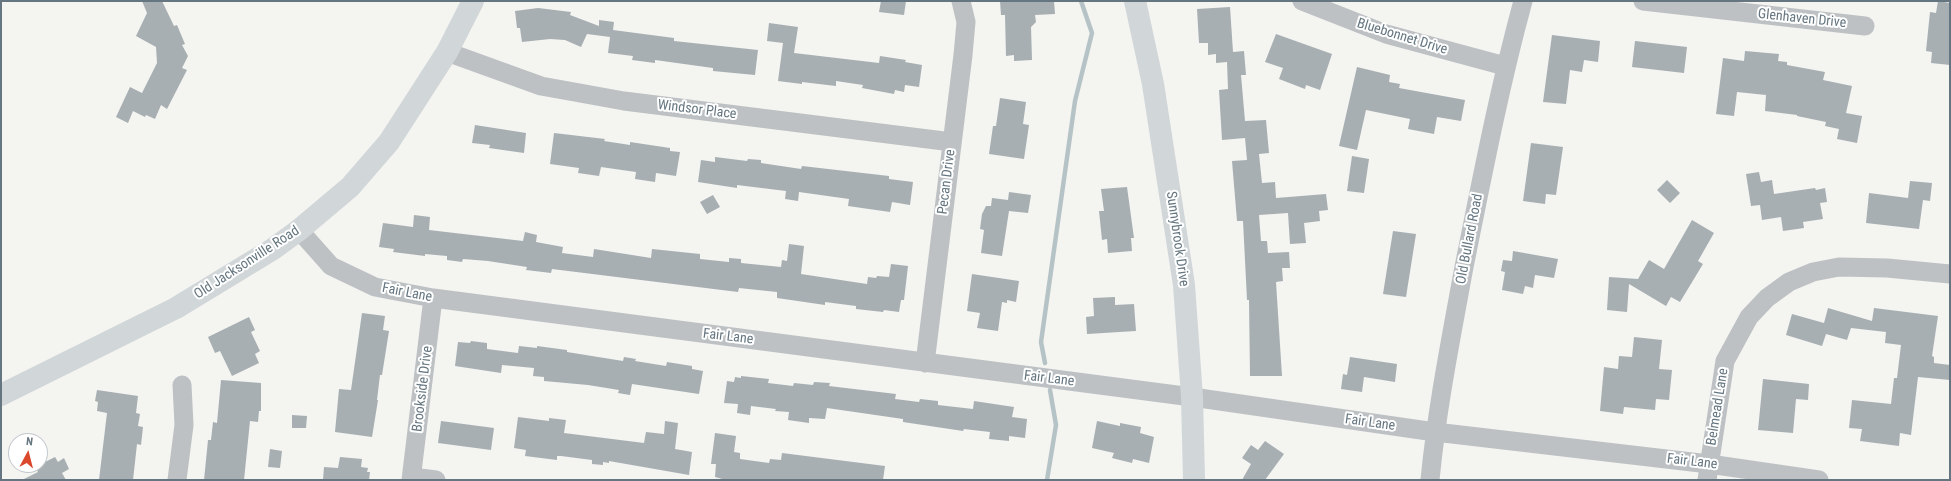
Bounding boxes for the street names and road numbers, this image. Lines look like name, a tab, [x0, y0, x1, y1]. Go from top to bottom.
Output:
street label: Glenhaven Drive	[1757, 6, 1847, 32]
street label: Bluebonnet Drive	[1355, 15, 1449, 59]
street label: Windsor Place	[657, 97, 737, 123]
street label: Pecan Drive	[935, 149, 959, 215]
street label: Sunnybrook Drive	[1162, 190, 1192, 288]
street label: Old Bullard Road	[1453, 192, 1487, 286]
street label: Old Jacksonville Road	[191, 223, 303, 303]
street label: Fair Lane	[381, 280, 433, 306]
street label: Fair Lane	[702, 326, 754, 348]
street label: Brookside Drive	[409, 345, 437, 433]
street label: Belmead Lane	[1704, 367, 1732, 447]
street label: Fair Lane	[1023, 368, 1075, 390]
street label: Fair Lane	[1344, 411, 1396, 435]
street label: Fair Lane	[1666, 451, 1718, 473]

